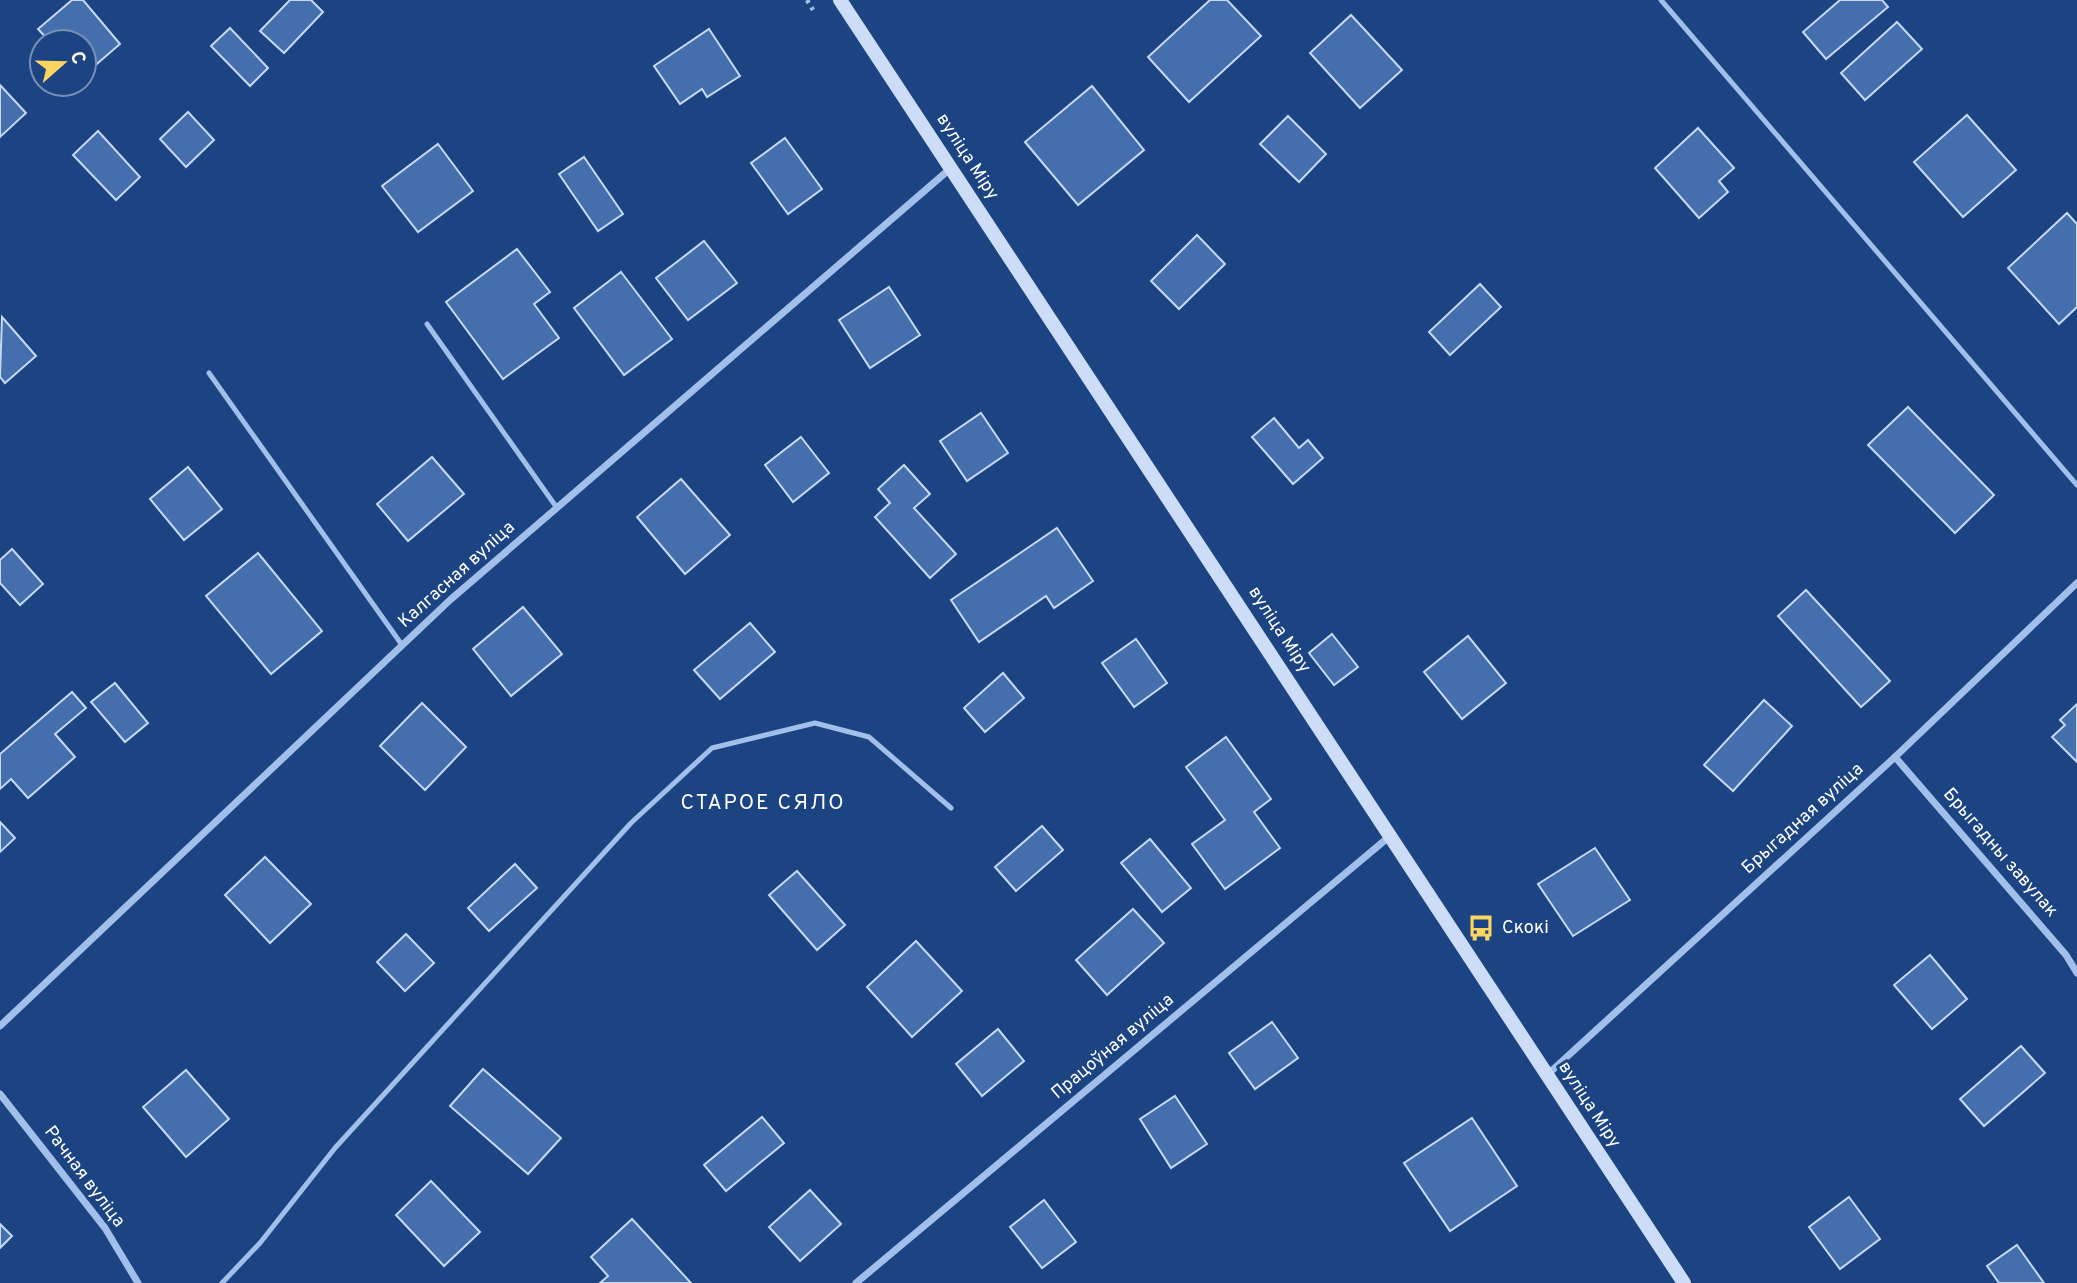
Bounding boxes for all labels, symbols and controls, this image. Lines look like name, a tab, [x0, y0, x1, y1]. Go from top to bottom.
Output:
north arrow	[28, 28, 98, 98]
text: С	[64, 48, 90, 68]
street label: вуліца Міру	[931, 109, 1003, 205]
street label: Калгасная вуліца	[394, 517, 520, 633]
street label: вуліца Міру	[1243, 582, 1315, 678]
street label: Брыгадная вуліца	[1737, 758, 1869, 880]
street label: Брыгадны завулак	[1938, 784, 2062, 922]
district label: СТАРОЕ СЯЛО	[680, 790, 846, 817]
bus stop icon: Скокі	[1466, 913, 1496, 943]
place label: Скокі	[1502, 917, 1549, 940]
street label: Працоўная вуліца	[1047, 989, 1179, 1105]
street label: вуліца Міру	[1553, 1057, 1625, 1153]
street label: Рачная вуліца	[38, 1122, 130, 1232]

